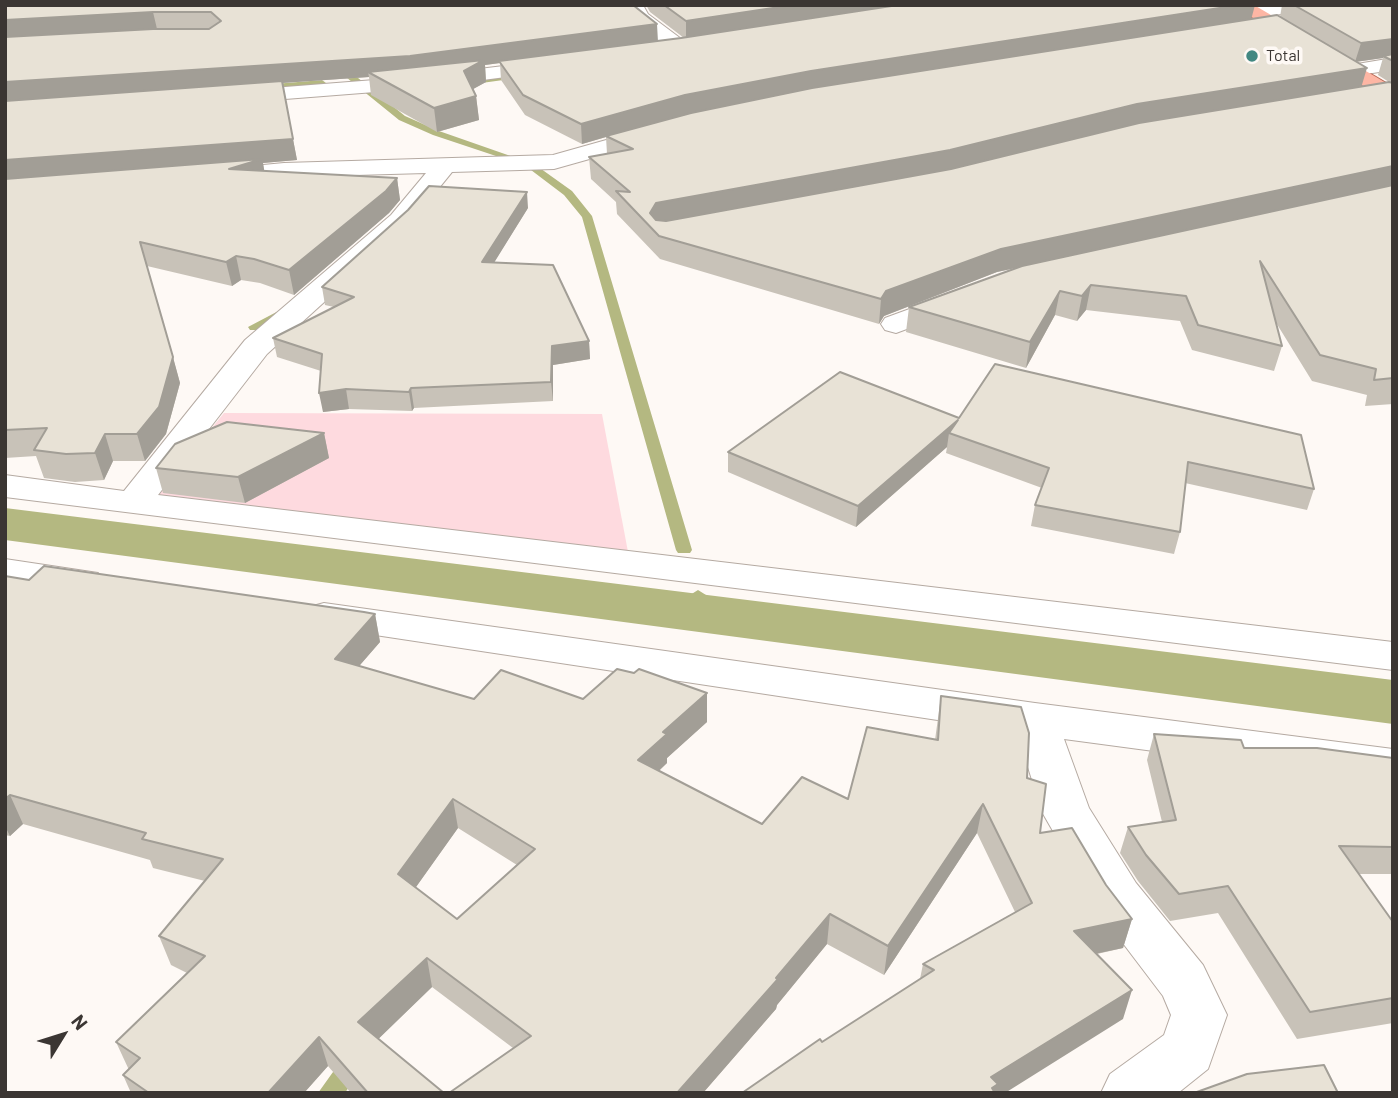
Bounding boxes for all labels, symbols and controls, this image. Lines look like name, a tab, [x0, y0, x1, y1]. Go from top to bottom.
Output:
place label: Total	[1266, 46, 1300, 66]
marker: Total	[1244, 48, 1260, 64]
north arrow	[28, 1000, 98, 1070]
text: N	[67, 1010, 93, 1034]

